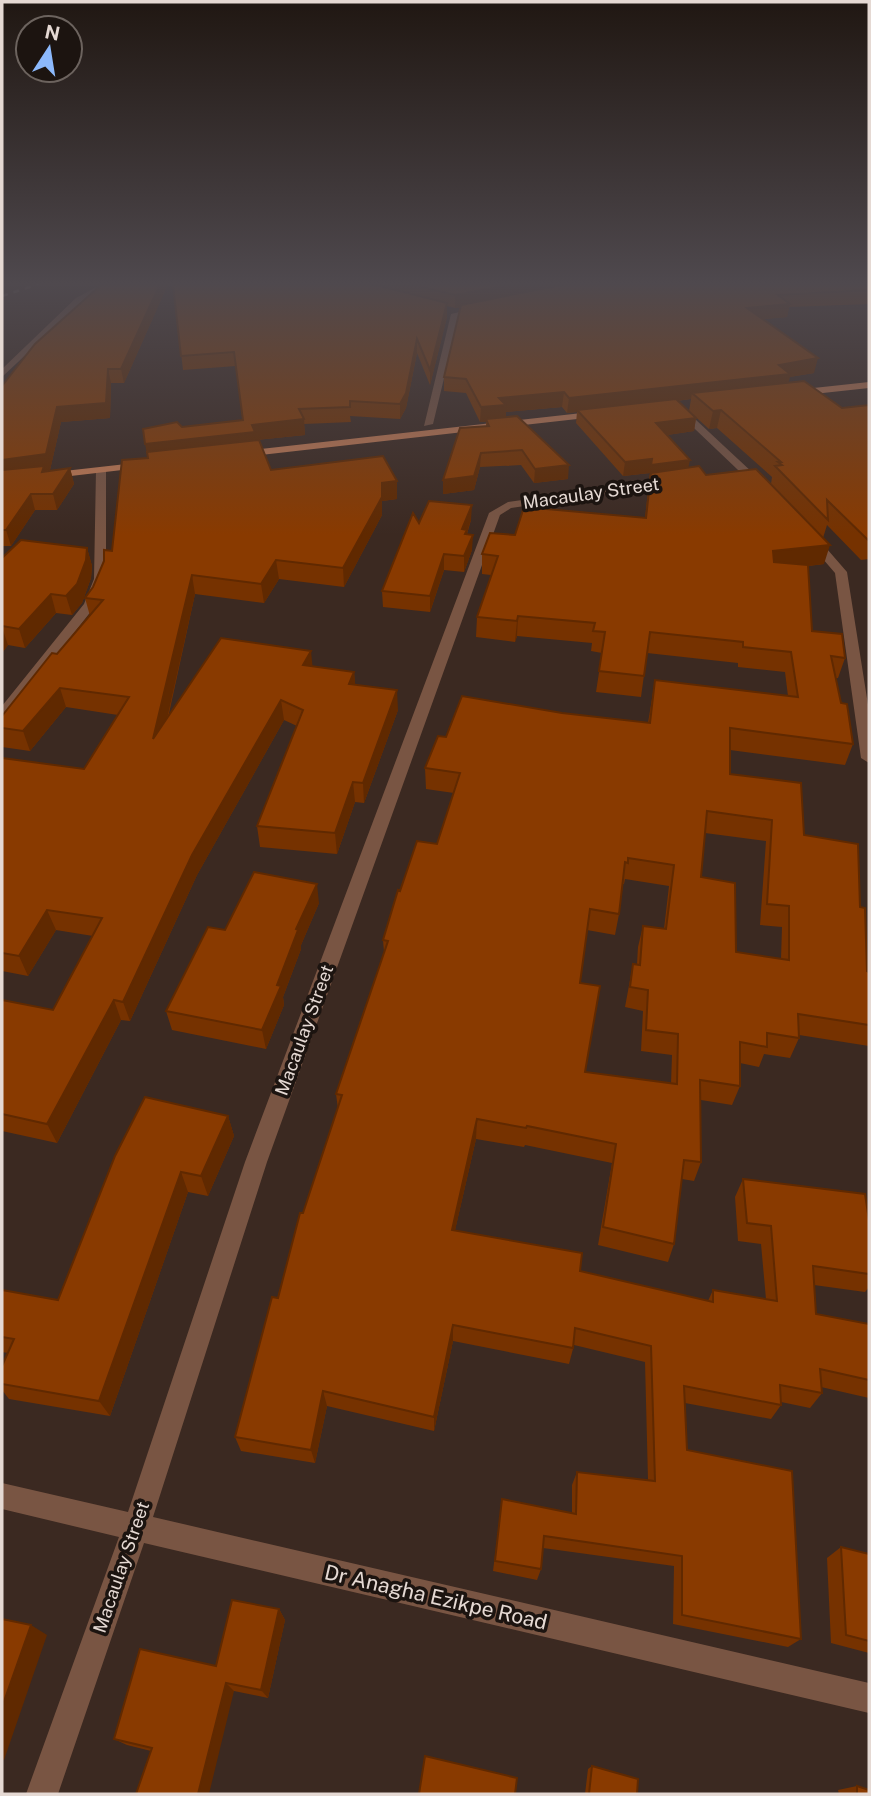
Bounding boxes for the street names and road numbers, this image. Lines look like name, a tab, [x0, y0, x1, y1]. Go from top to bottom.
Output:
street label: Macaulay Street	[521, 473, 661, 513]
street label: Macaulay Street	[271, 962, 337, 1098]
street label: Macaulay Street	[89, 1499, 153, 1635]
street label: Dr Anagha Ezikpe Road	[322, 1559, 550, 1635]

